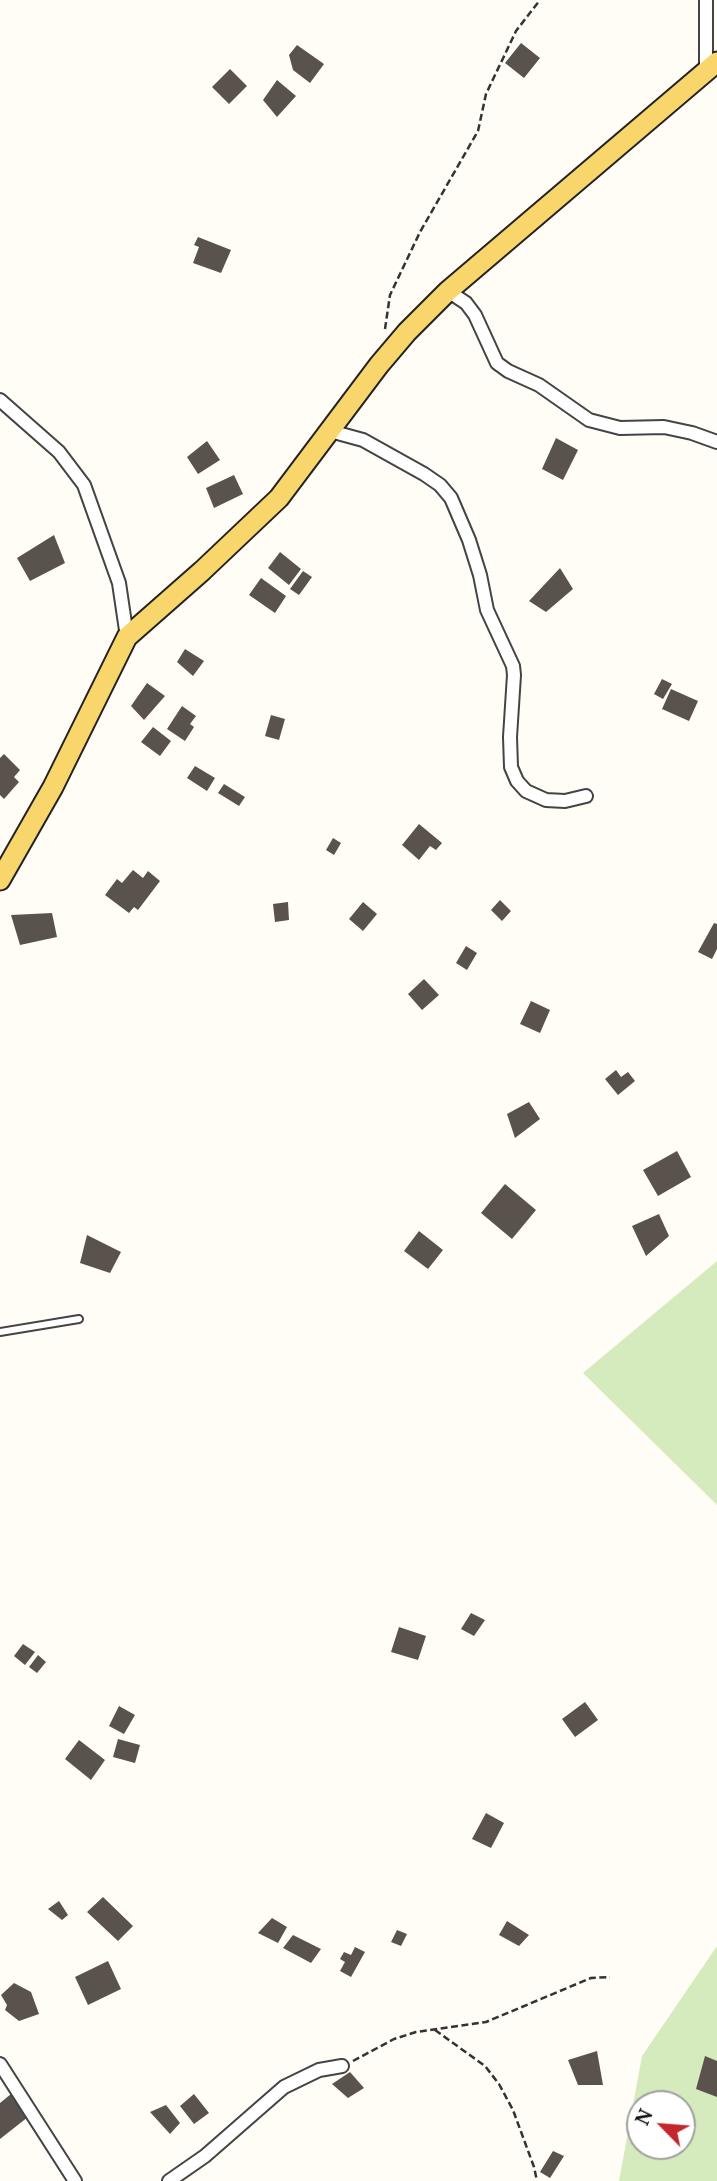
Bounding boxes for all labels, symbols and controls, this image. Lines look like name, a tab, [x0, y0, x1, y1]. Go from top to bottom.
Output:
north arrow	[626, 2090, 696, 2160]
text: N	[629, 2105, 659, 2129]

